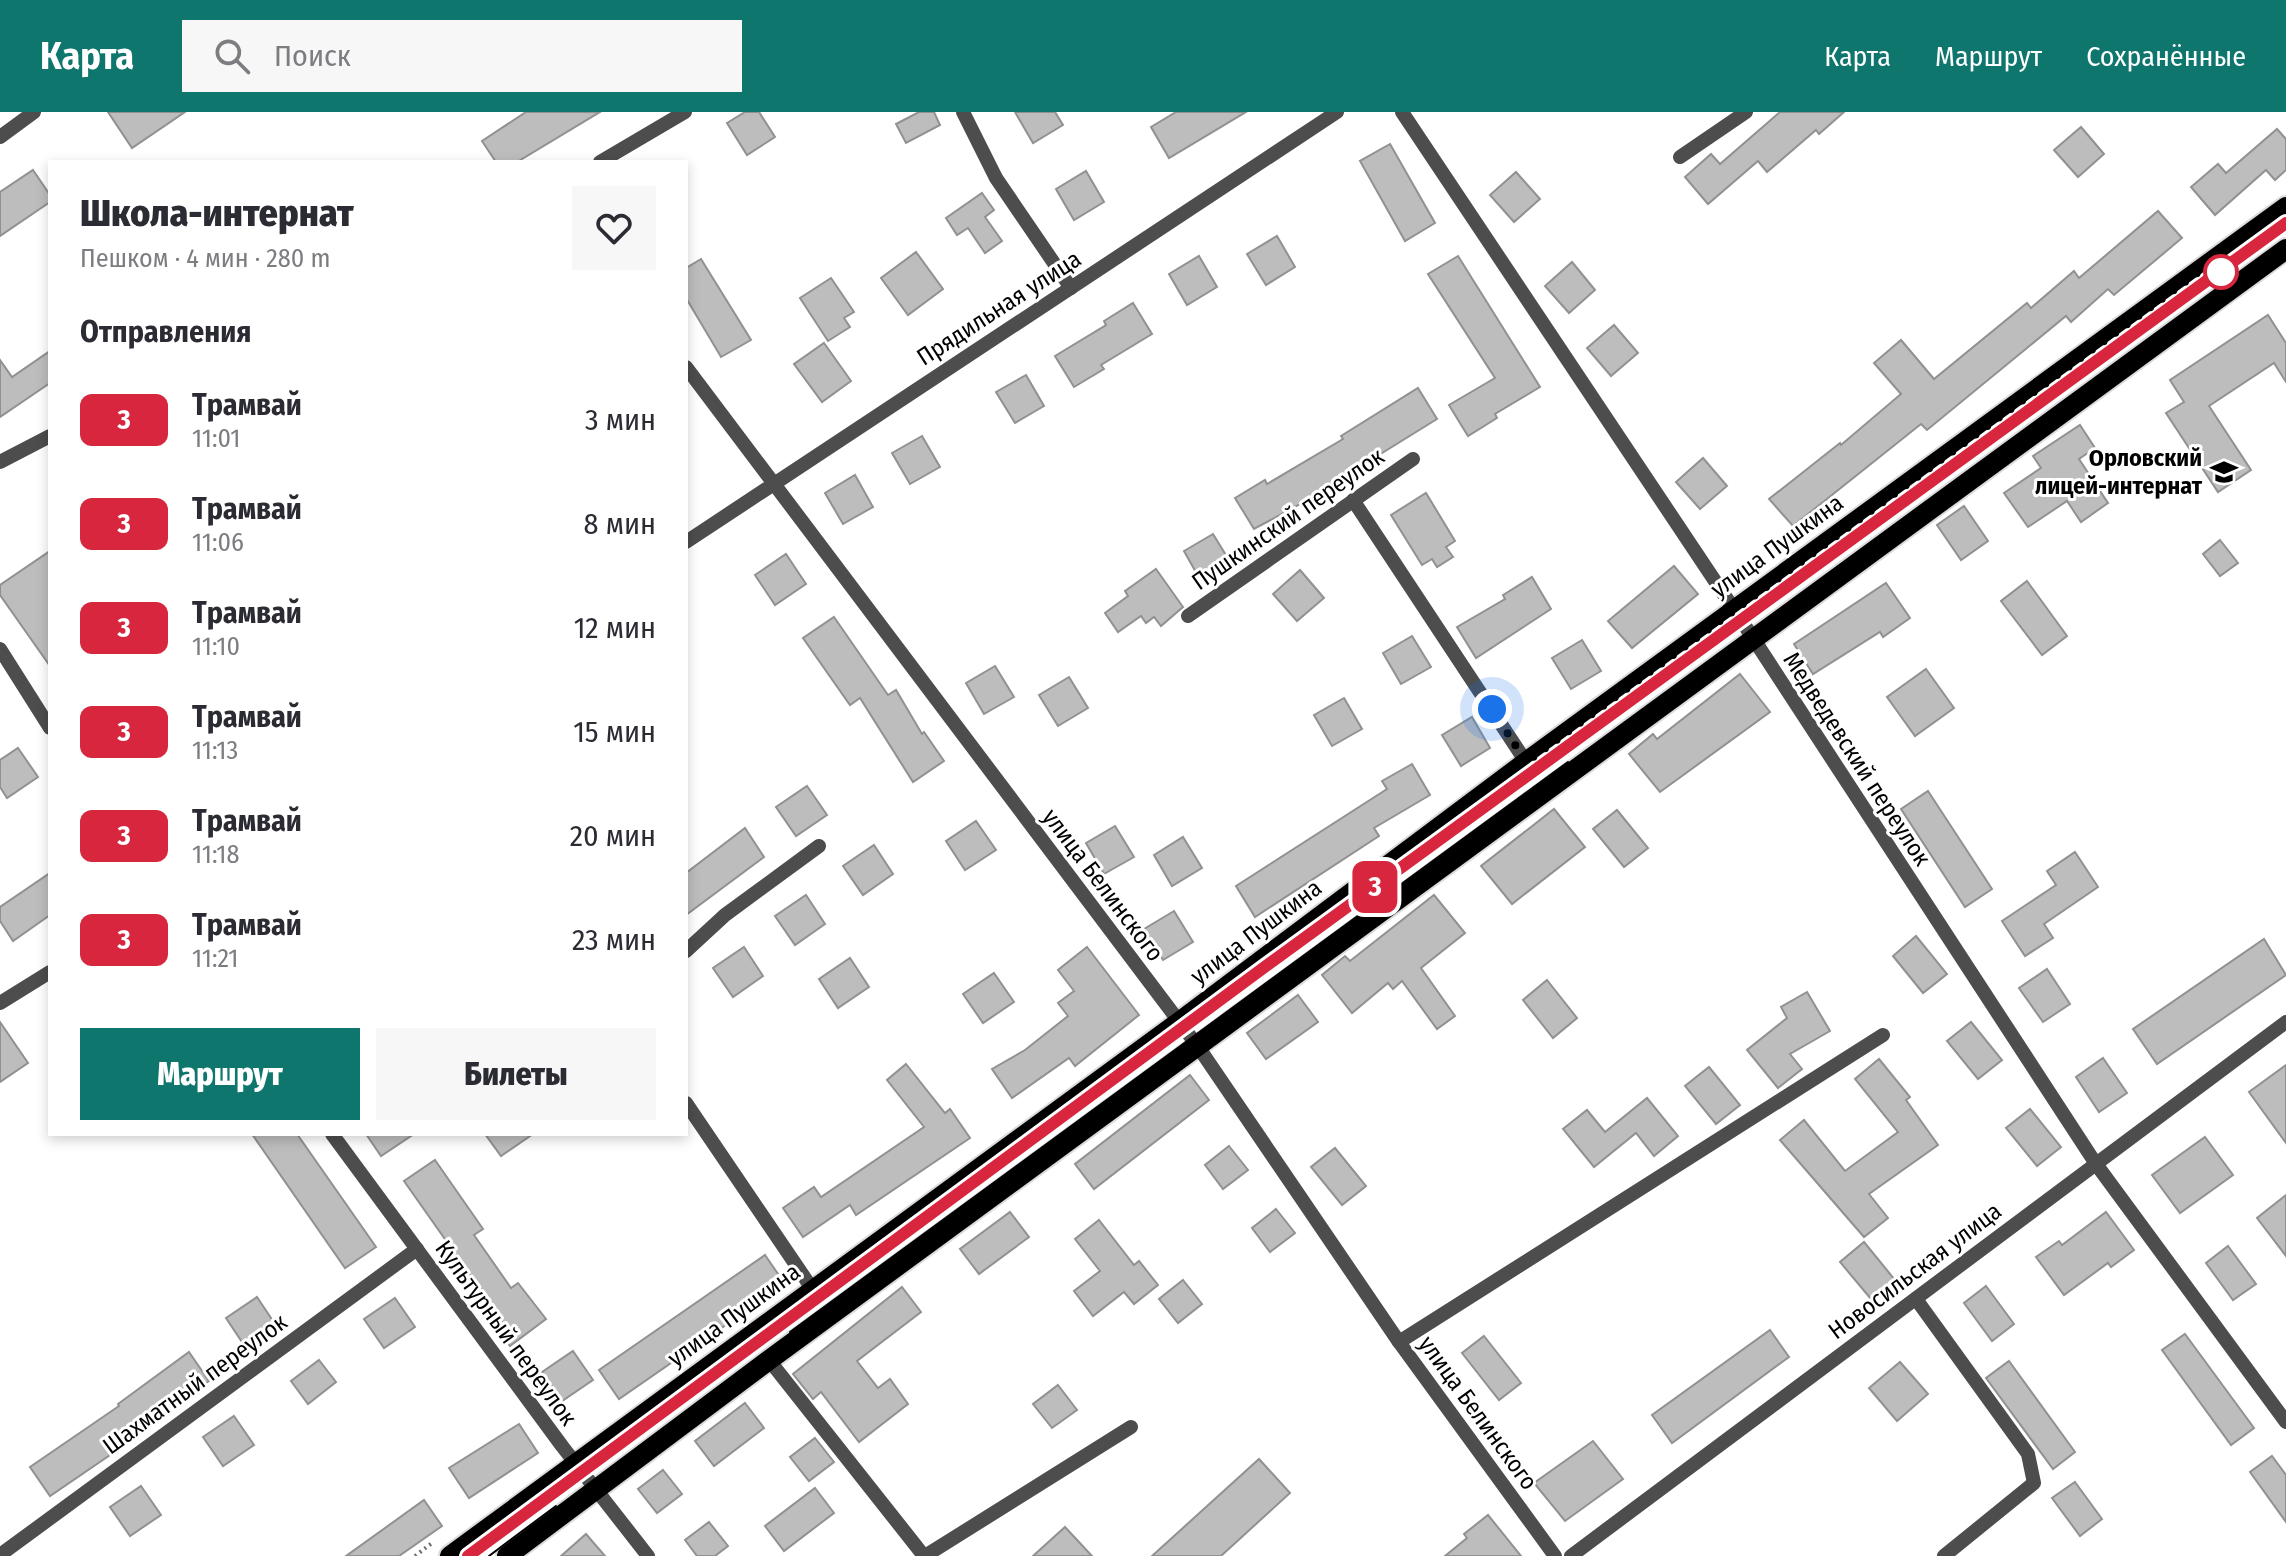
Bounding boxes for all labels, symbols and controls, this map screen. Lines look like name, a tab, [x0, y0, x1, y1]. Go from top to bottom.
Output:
search box	[182, 20, 742, 92]
text: Карта	[40, 33, 134, 79]
icon: search	[210, 34, 254, 78]
text: Поиск	[274, 38, 351, 74]
text: Карта	[1824, 40, 1891, 73]
text: Маршрут	[1935, 40, 2042, 73]
text: Сохранённые	[2086, 40, 2246, 73]
button: heart	[572, 186, 656, 270]
text: Школа-интернат	[80, 190, 354, 236]
text: Пешком · 4 мин · 280 m	[80, 243, 330, 274]
street label: Прядильная улица	[912, 245, 1086, 371]
unlabelled marker	[2204, 255, 2238, 289]
text: Отправления	[80, 314, 251, 350]
text: Трамвай	[192, 387, 302, 423]
text: 3 мин	[585, 402, 656, 438]
text: 3	[117, 403, 131, 436]
text: 11:01	[192, 423, 240, 454]
street label: Пушкинский переулок	[1187, 442, 1390, 596]
place label: Орловский лицей-интернат	[2035, 444, 2203, 500]
school or university icon: Орловский лицей-интернат	[2209, 457, 2239, 487]
street label: улица Пушкина	[1705, 489, 1849, 603]
text: Трамвай	[192, 491, 302, 527]
text: 8 мин	[584, 506, 656, 542]
text: 3	[117, 507, 131, 540]
text: 11:06	[192, 527, 244, 558]
text: Трамвай	[192, 595, 302, 631]
text: 12 мин	[574, 610, 656, 646]
text: 3	[117, 611, 131, 644]
text: 11:10	[192, 631, 240, 662]
street label: Медведевский переулок	[1777, 647, 1937, 872]
your location	[1472, 689, 1512, 729]
text: Трамвай	[192, 699, 302, 735]
text: 15 мин	[573, 714, 656, 750]
text: 3	[117, 715, 131, 748]
text: 11:13	[192, 735, 238, 766]
text: Трамвай	[192, 803, 302, 839]
street label: улица Белинского	[1037, 803, 1169, 967]
text: 20 мин	[570, 818, 656, 854]
text: 3	[117, 819, 131, 852]
text: 11:18	[192, 839, 240, 870]
line badge: 3	[1349, 861, 1401, 913]
text: 3	[1368, 870, 1382, 903]
street label: улица Пушкина	[1185, 874, 1327, 990]
text: Трамвай	[192, 907, 302, 943]
text: 23 мин	[572, 922, 656, 958]
text: 3	[117, 923, 131, 956]
text: 11:21	[192, 943, 238, 974]
button: Маршрут	[80, 1028, 360, 1120]
button: Билеты	[376, 1028, 656, 1120]
street label: Новосильская улица	[1823, 1197, 2007, 1345]
street label: Культурный переулок	[429, 1235, 583, 1432]
street label: улица Пушкина	[662, 1258, 806, 1372]
street label: Шахматный переулок	[97, 1307, 293, 1460]
street label: улица Белинского	[1413, 1331, 1543, 1495]

